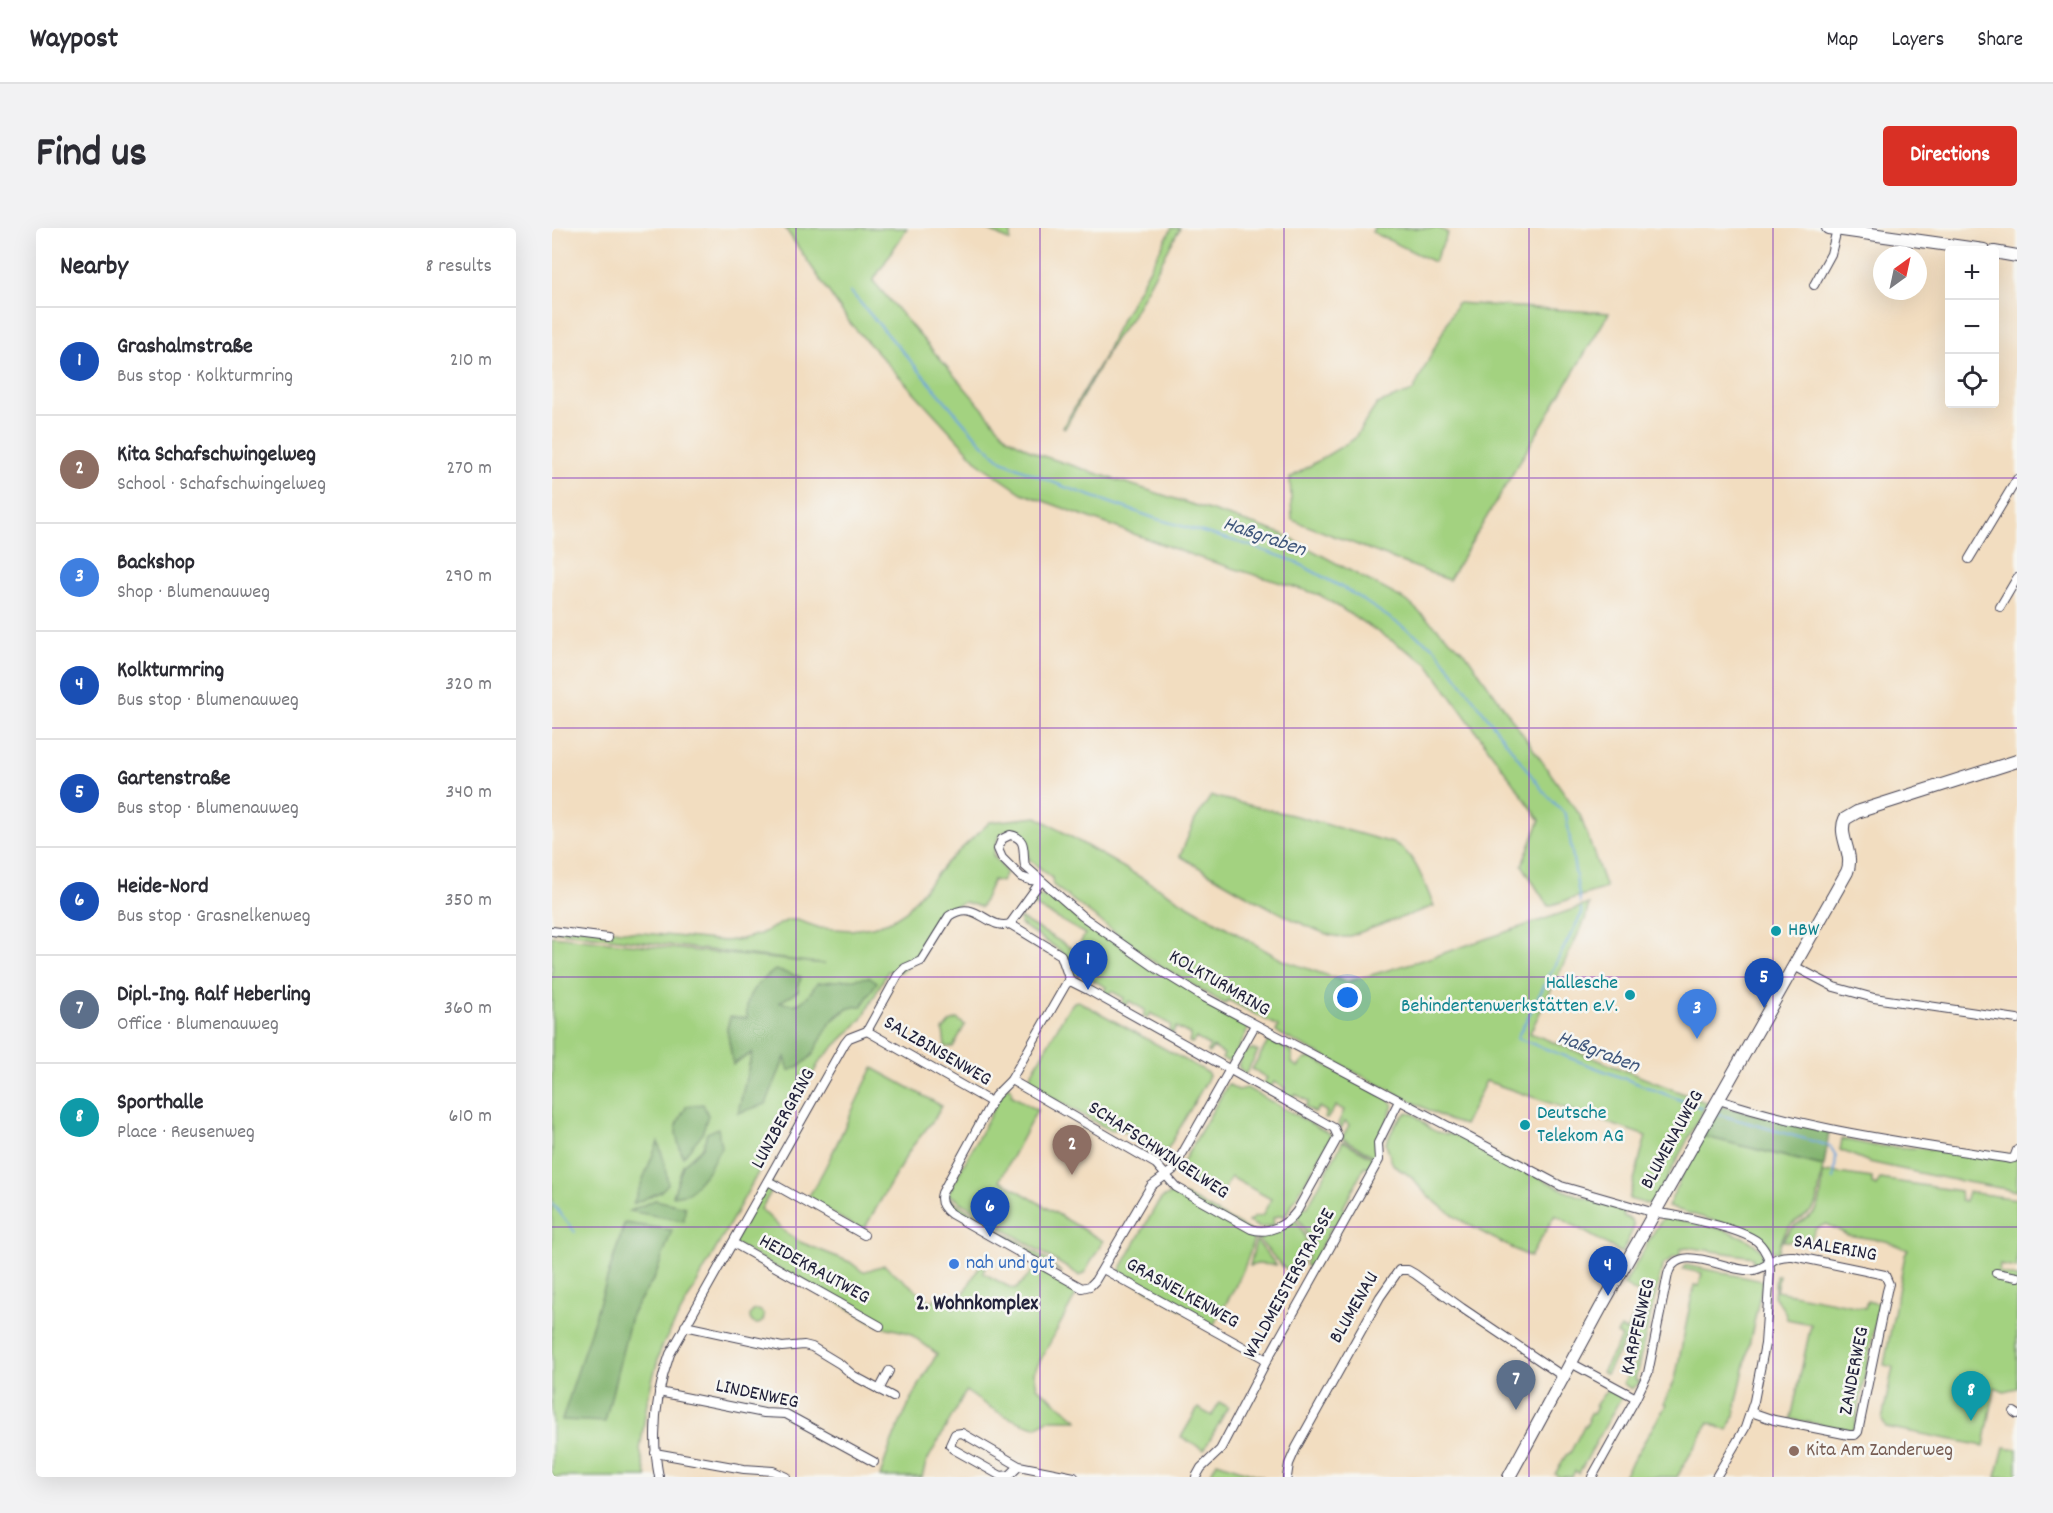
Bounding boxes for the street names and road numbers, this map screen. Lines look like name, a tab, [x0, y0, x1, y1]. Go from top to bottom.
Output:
street label: KOLKTURMRING	[1163, 944, 1275, 1024]
street label: SALZBINSENWEG	[878, 1010, 996, 1094]
street label: LUNZBERGRING	[745, 1064, 823, 1174]
street label: BLUMENAUWEG	[1634, 1085, 1712, 1195]
street label: SCHAFSCHWINGELWEG	[1082, 1095, 1234, 1207]
street label: WALDMEISTERSTRASSE	[1237, 1204, 1343, 1364]
street label: HEIDEKRAUTWEG	[753, 1228, 875, 1312]
street label: SAALERING	[1791, 1228, 1879, 1270]
street label: GRASNELKENWEG	[1120, 1251, 1244, 1337]
street label: BLUMENAU	[1323, 1267, 1387, 1349]
street label: KARPFENWEG	[1614, 1276, 1664, 1378]
street label: ZANDERWEG	[1833, 1324, 1877, 1418]
street label: LINDENWEG	[713, 1373, 801, 1417]

